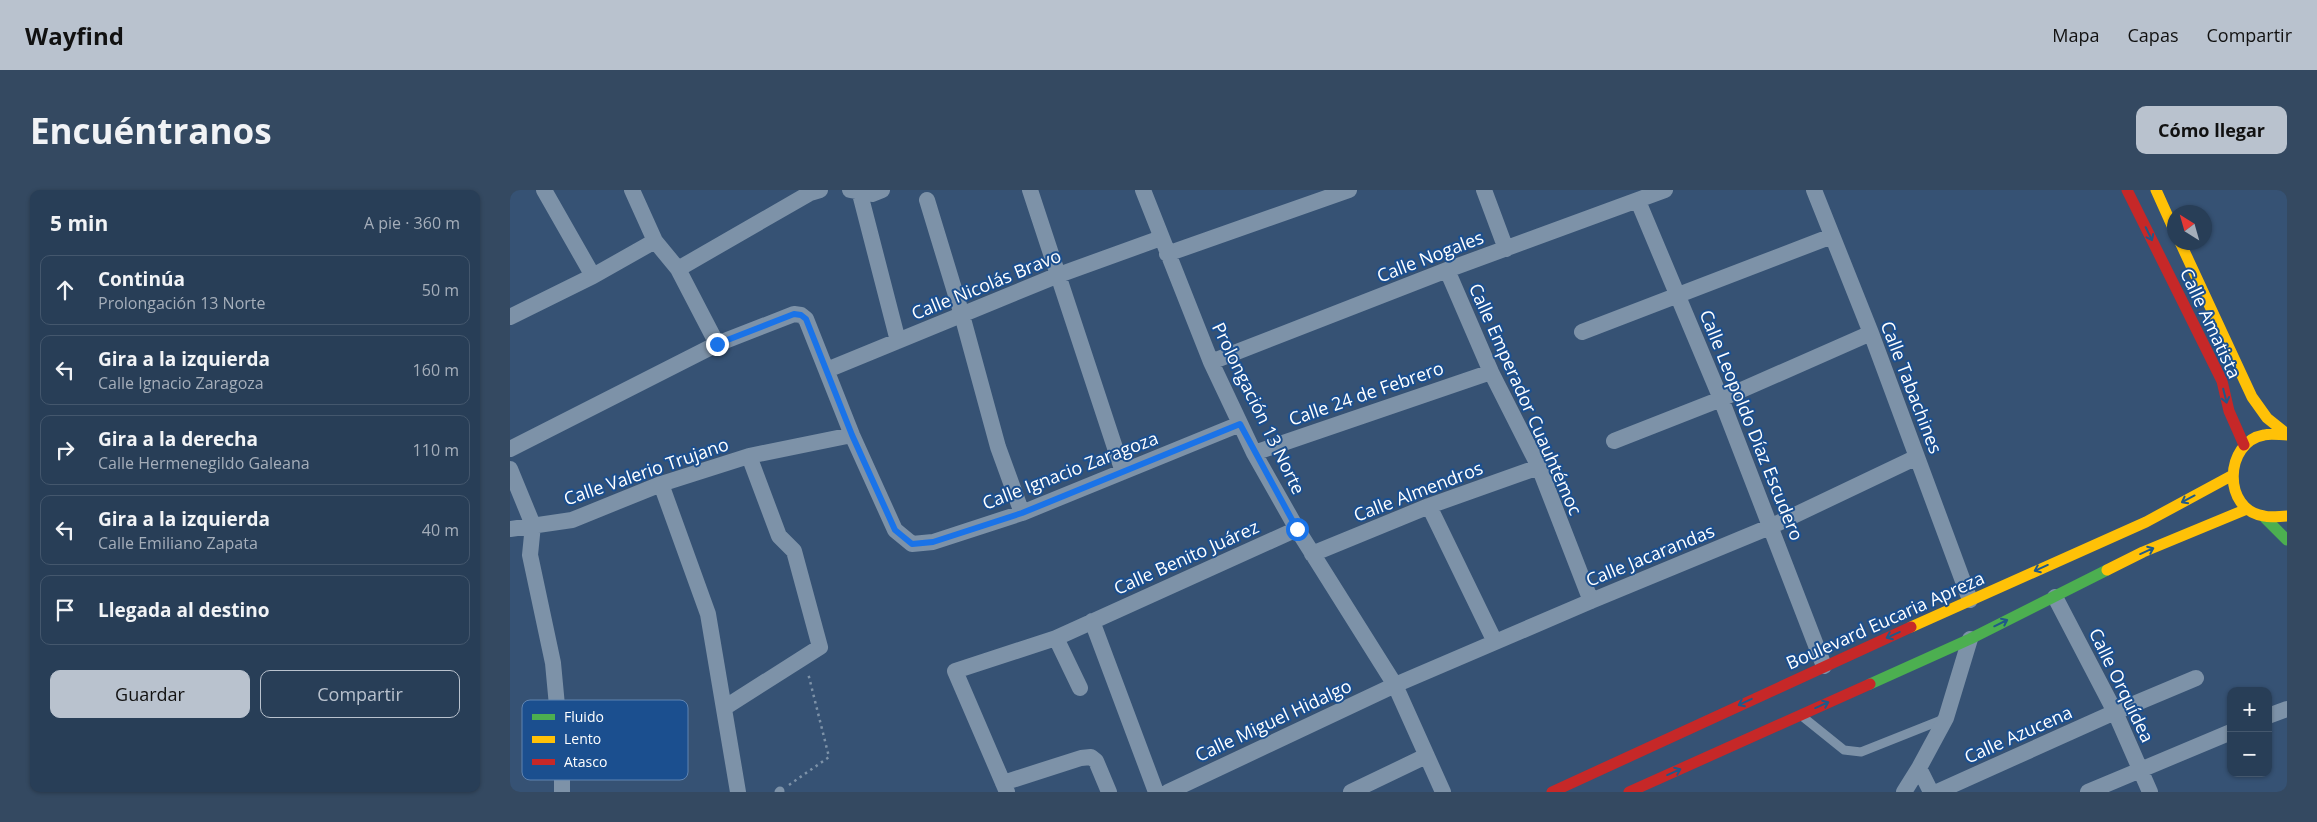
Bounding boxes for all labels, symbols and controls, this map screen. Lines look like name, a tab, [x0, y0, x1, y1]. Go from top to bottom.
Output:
text: Wayfind	[25, 19, 124, 52]
text: Mapa	[2052, 23, 2100, 47]
text: Capas	[2128, 23, 2178, 47]
text: Compartir	[2206, 23, 2292, 47]
button: Cómo llegar	[2136, 106, 2287, 154]
text: Encuéntranos	[30, 107, 272, 154]
north arrow	[2167, 205, 2212, 250]
text: 5 min	[50, 209, 108, 237]
text: A pie · 360 m	[364, 212, 460, 234]
street label: Calle Nogales	[1373, 225, 1487, 287]
one-way arrow	[2145, 226, 2154, 241]
street label: Calle Nicolás Bravo	[908, 243, 1064, 325]
street label: Calle Amatista	[2175, 264, 2247, 382]
text: Continúa	[98, 266, 185, 292]
icon: ahead	[51, 276, 79, 304]
text: 50 m	[422, 279, 459, 301]
street label: Calle Emperador Cuauhtémoc	[1464, 279, 1588, 519]
text: Prolongación 13 Norte	[98, 292, 266, 314]
street label: Calle Leopoldo Díaz Escudero	[1695, 306, 1809, 544]
street label: Calle Tabachines	[1876, 317, 1948, 457]
street label: Prolongación 13 Norte	[1207, 318, 1311, 498]
route end	[706, 333, 729, 356]
text: Gira a la izquierda	[98, 346, 270, 372]
street label: Calle 24 de Febrero	[1285, 355, 1447, 431]
icon: left	[51, 356, 79, 384]
text: 160 m	[413, 359, 459, 381]
text: Calle Ignacio Zaragoza	[98, 372, 264, 394]
one-way arrow	[2221, 388, 2230, 404]
street label: Calle Ignacio Zaragoza	[979, 425, 1161, 515]
text: Gira a la derecha	[98, 426, 258, 452]
street label: Calle Valerio Trujano	[560, 432, 732, 510]
icon: right	[51, 436, 79, 464]
text: 110 m	[413, 439, 459, 461]
text: Calle Hermenegildo Galeana	[98, 452, 310, 474]
street label: Calle Almendros	[1350, 455, 1486, 527]
one-way arrow	[2181, 495, 2196, 504]
text: Gira a la izquierda	[98, 506, 270, 532]
street label: Calle Benito Juárez	[1110, 514, 1262, 600]
icon: left	[51, 516, 79, 544]
route start	[1286, 518, 1309, 541]
street label: Calle Jacarandas	[1582, 518, 1718, 592]
text: 40 m	[422, 519, 459, 541]
text: Calle Emiliano Zapata	[98, 532, 258, 554]
one-way arrow	[2139, 545, 2154, 555]
one-way arrow	[2034, 564, 2049, 574]
street label: Boulevard Eucaria Apreza	[1782, 565, 1988, 675]
icon: arrive	[51, 596, 79, 624]
text: Llegada al destino	[98, 597, 270, 623]
one-way arrow	[1994, 618, 2009, 628]
street label: Calle Orquídea	[2084, 624, 2160, 746]
one-way arrow	[1886, 631, 1901, 640]
button: Guardar	[50, 670, 250, 718]
button: Compartir	[260, 670, 460, 718]
street label: Calle Miguel Hidalgo	[1191, 673, 1355, 767]
map controls	[2227, 687, 2272, 777]
button: +	[2227, 687, 2272, 732]
one-way arrow	[1738, 698, 1753, 708]
street label: Calle Azucena	[1960, 699, 2076, 769]
legend	[522, 700, 688, 780]
one-way arrow	[1814, 700, 1829, 710]
text: Fluido	[564, 707, 604, 726]
text: Lento	[564, 729, 601, 748]
button: −	[2227, 732, 2272, 777]
text: Atasco	[564, 752, 607, 771]
one-way arrow	[1666, 767, 1681, 776]

